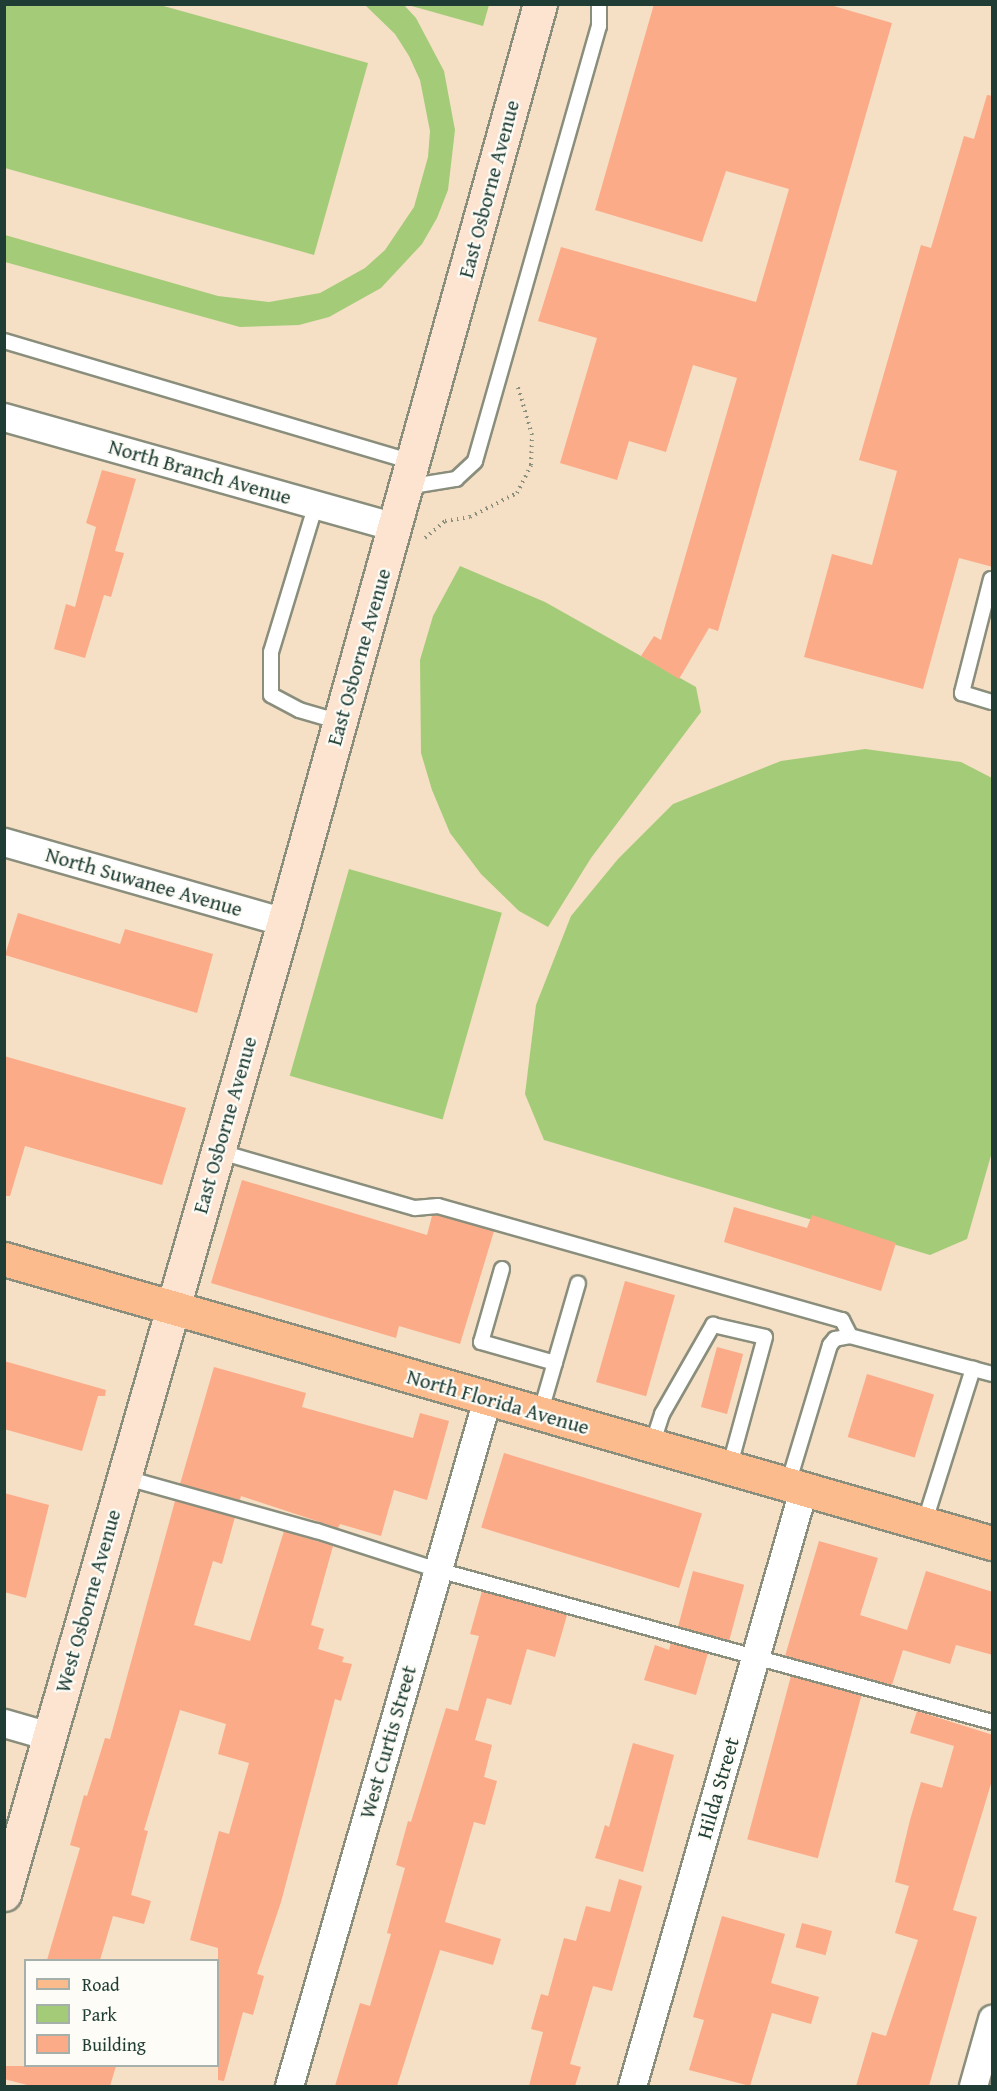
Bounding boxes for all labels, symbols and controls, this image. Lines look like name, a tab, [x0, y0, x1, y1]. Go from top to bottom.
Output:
street label: East Osborne Avenue	[453, 97, 525, 281]
street label: North Branch Avenue	[106, 434, 294, 510]
street label: East Osborne Avenue	[322, 566, 396, 748]
street label: North Suwanee Avenue	[43, 842, 245, 922]
street label: East Osborne Avenue	[188, 1034, 262, 1216]
street label: North Florida Avenue	[404, 1364, 592, 1440]
street label: West Osborne Avenue	[50, 1507, 126, 1695]
street label: West Curtis Street	[354, 1663, 422, 1821]
street label: Hilda Street	[691, 1734, 745, 1842]
legend	[24, 1959, 219, 2067]
text: Road	[82, 1971, 120, 1998]
text: Park	[82, 2001, 117, 2028]
text: Building	[82, 2031, 146, 2058]

